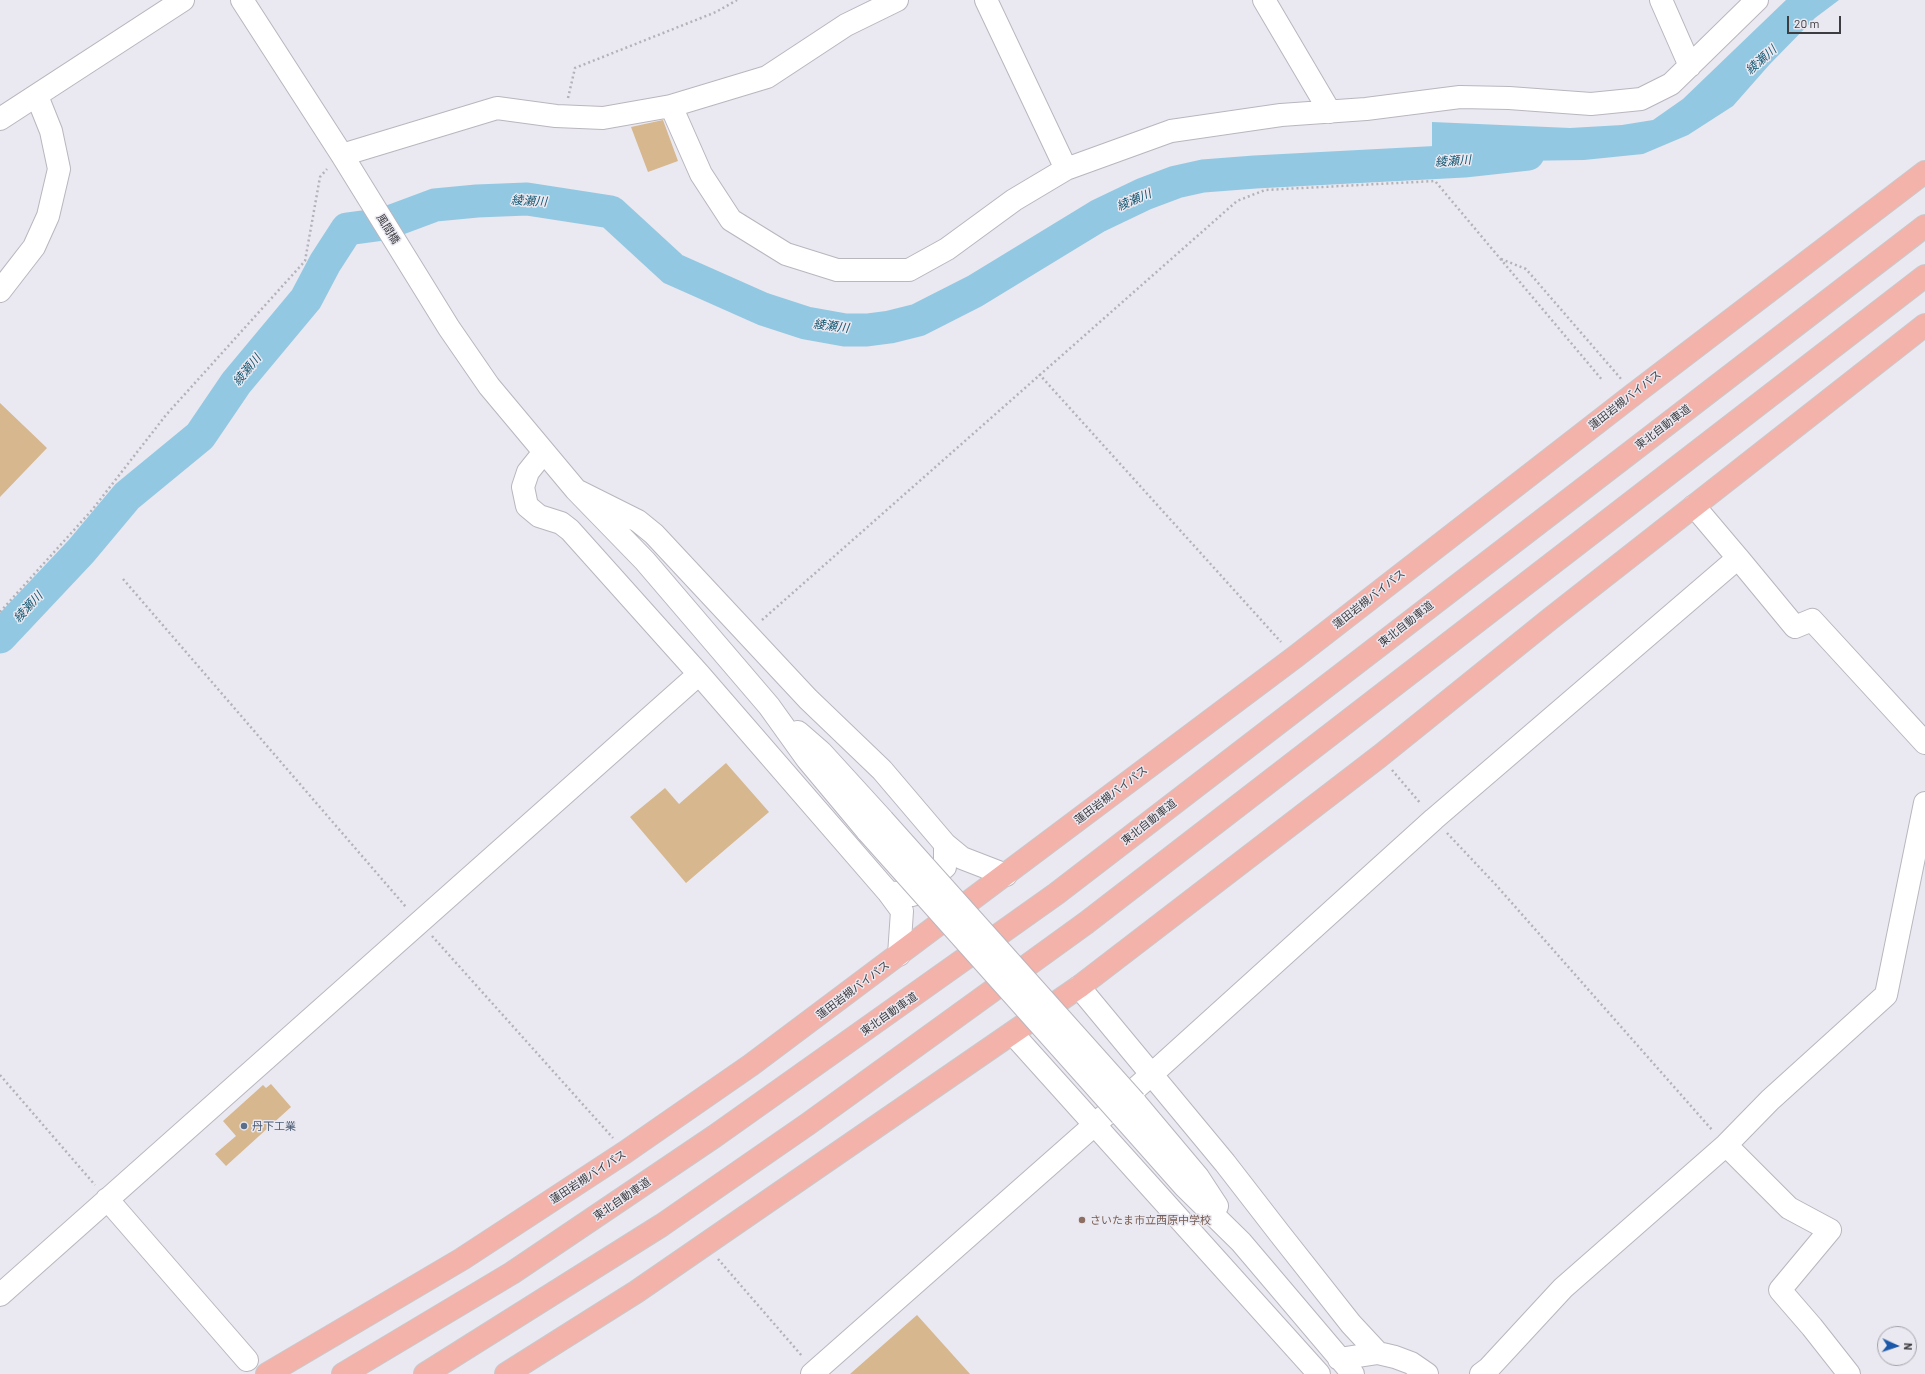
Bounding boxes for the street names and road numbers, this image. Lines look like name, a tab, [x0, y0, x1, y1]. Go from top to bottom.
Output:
street label: 風間橋	[374, 212, 402, 246]
street label: 蓮田岩槻バイパス	[1586, 368, 1664, 432]
street label: 東北自動車道	[1633, 402, 1693, 452]
street label: 蓮田岩槻バイパス	[1330, 567, 1408, 631]
street label: 東北自動車道	[1376, 598, 1436, 650]
street label: 蓮田岩槻バイパス	[1072, 763, 1150, 827]
street label: 東北自動車道	[1119, 796, 1179, 848]
street label: 蓮田岩槻バイパス	[814, 958, 892, 1022]
street label: 東北自動車道	[858, 990, 920, 1038]
street label: 蓮田岩槻バイパス	[548, 1148, 628, 1206]
street label: 東北自動車道	[591, 1175, 653, 1223]

